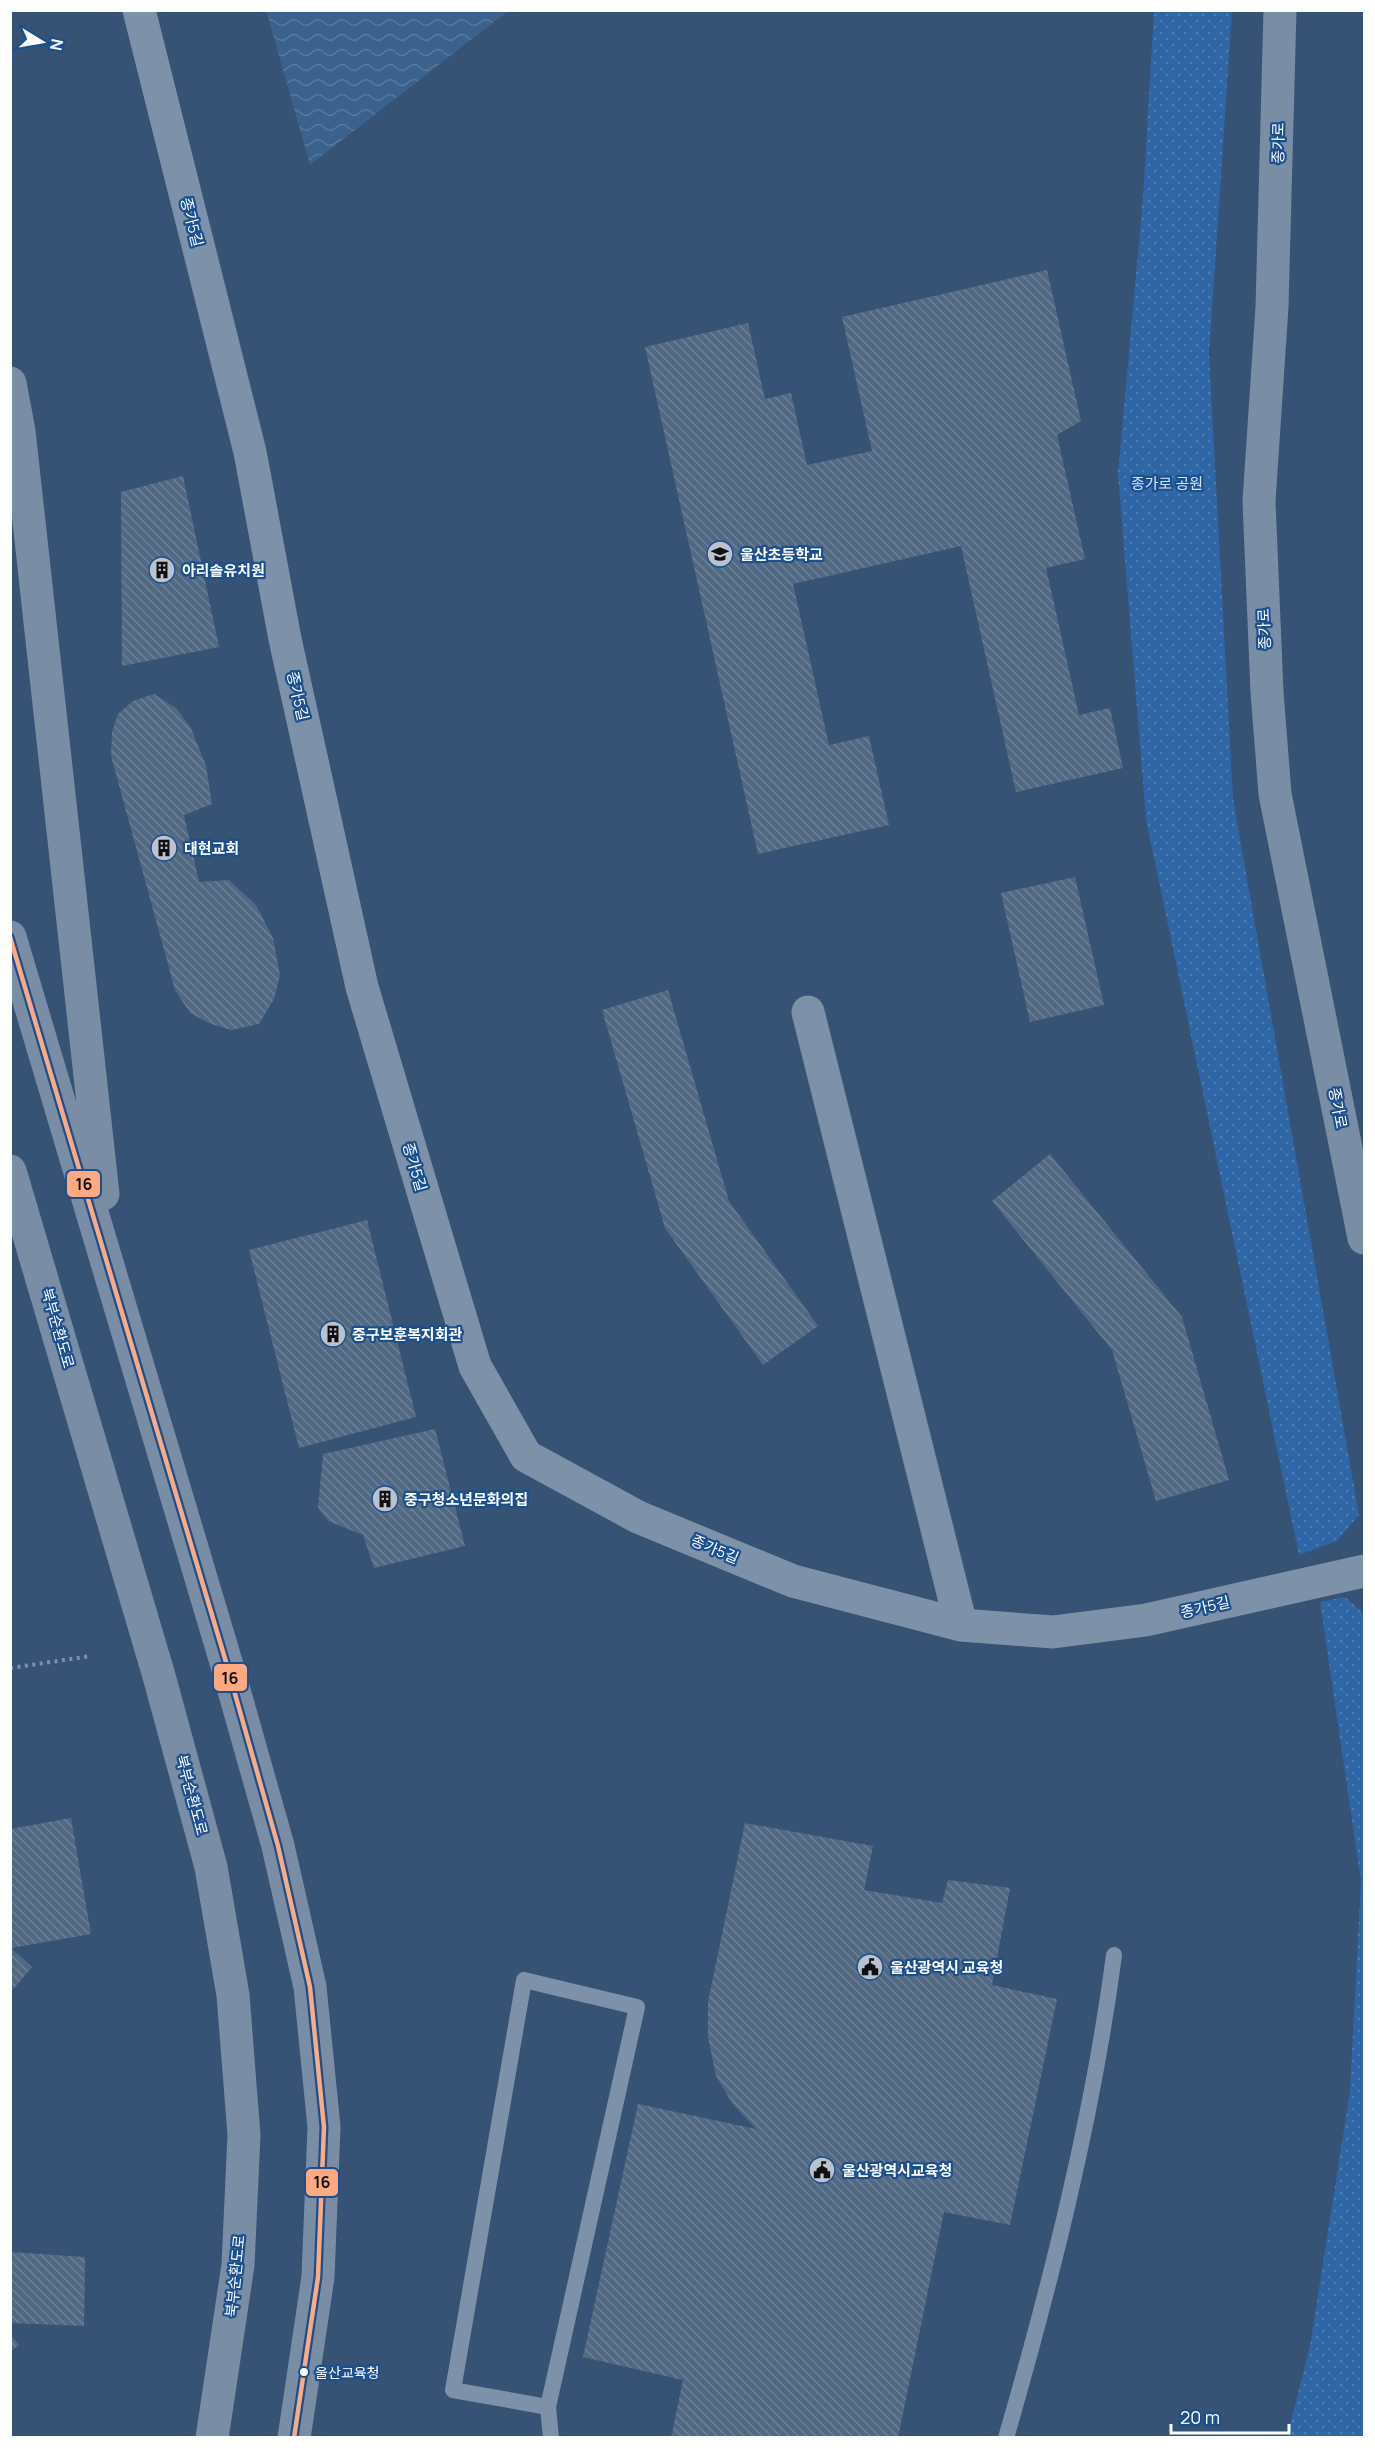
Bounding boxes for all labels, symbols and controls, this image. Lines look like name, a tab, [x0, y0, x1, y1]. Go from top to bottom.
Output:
north arrow	[12, 12, 72, 72]
text: N	[45, 37, 69, 53]
street label: 종가로	[1267, 122, 1289, 164]
street label: 종가5길	[176, 195, 208, 249]
park label: 종가로 공원	[1131, 473, 1203, 494]
school or university icon: 울산초등학교	[705, 539, 735, 569]
place label: 울산초등학교	[740, 544, 823, 565]
building icon: 아리솔유치원	[147, 555, 177, 585]
place label: 아리솔유치원	[182, 560, 265, 581]
street label: 종가로	[1253, 608, 1275, 650]
street label: 종가5길	[282, 669, 314, 723]
building icon: 대현교회	[149, 833, 179, 863]
place label: 대현교회	[184, 838, 239, 859]
street label: 종가로	[1324, 1086, 1352, 1130]
street label: 종가5길	[398, 1140, 432, 1194]
line badge: 16	[66, 1170, 101, 1198]
text: 16	[76, 1173, 93, 1195]
street label: 북부순환도로	[36, 1285, 80, 1371]
building icon: 중구보훈복지회관	[318, 1319, 348, 1349]
place label: 중구보훈복지회관	[352, 1324, 463, 1345]
building icon: 중구청소년문화의집	[370, 1484, 400, 1514]
place label: 중구청소년문화의집	[404, 1489, 528, 1510]
street label: 종가5길	[688, 1530, 742, 1568]
street label: 종가5길	[1178, 1591, 1232, 1623]
line badge: 16	[213, 1663, 248, 1692]
text: 16	[222, 1667, 239, 1689]
street label: 북부순환도로	[171, 1752, 213, 1838]
public building icon: 울산광역시 교육청	[855, 1952, 885, 1982]
place label: 울산광역시 교육청	[890, 1957, 1003, 1978]
public building icon: 울산광역시교육청	[807, 2155, 837, 2185]
place label: 울산광역시교육청	[842, 2160, 952, 2181]
line badge: 16	[305, 2168, 339, 2197]
text: 16	[314, 2171, 331, 2193]
street label: 북부순환도로	[220, 2234, 250, 2318]
place label: 울산교육청	[315, 2363, 379, 2382]
marker: 울산교육청	[298, 2366, 310, 2378]
scale bar	[1171, 2397, 1290, 2435]
text: 20 m	[1180, 2405, 1220, 2429]

